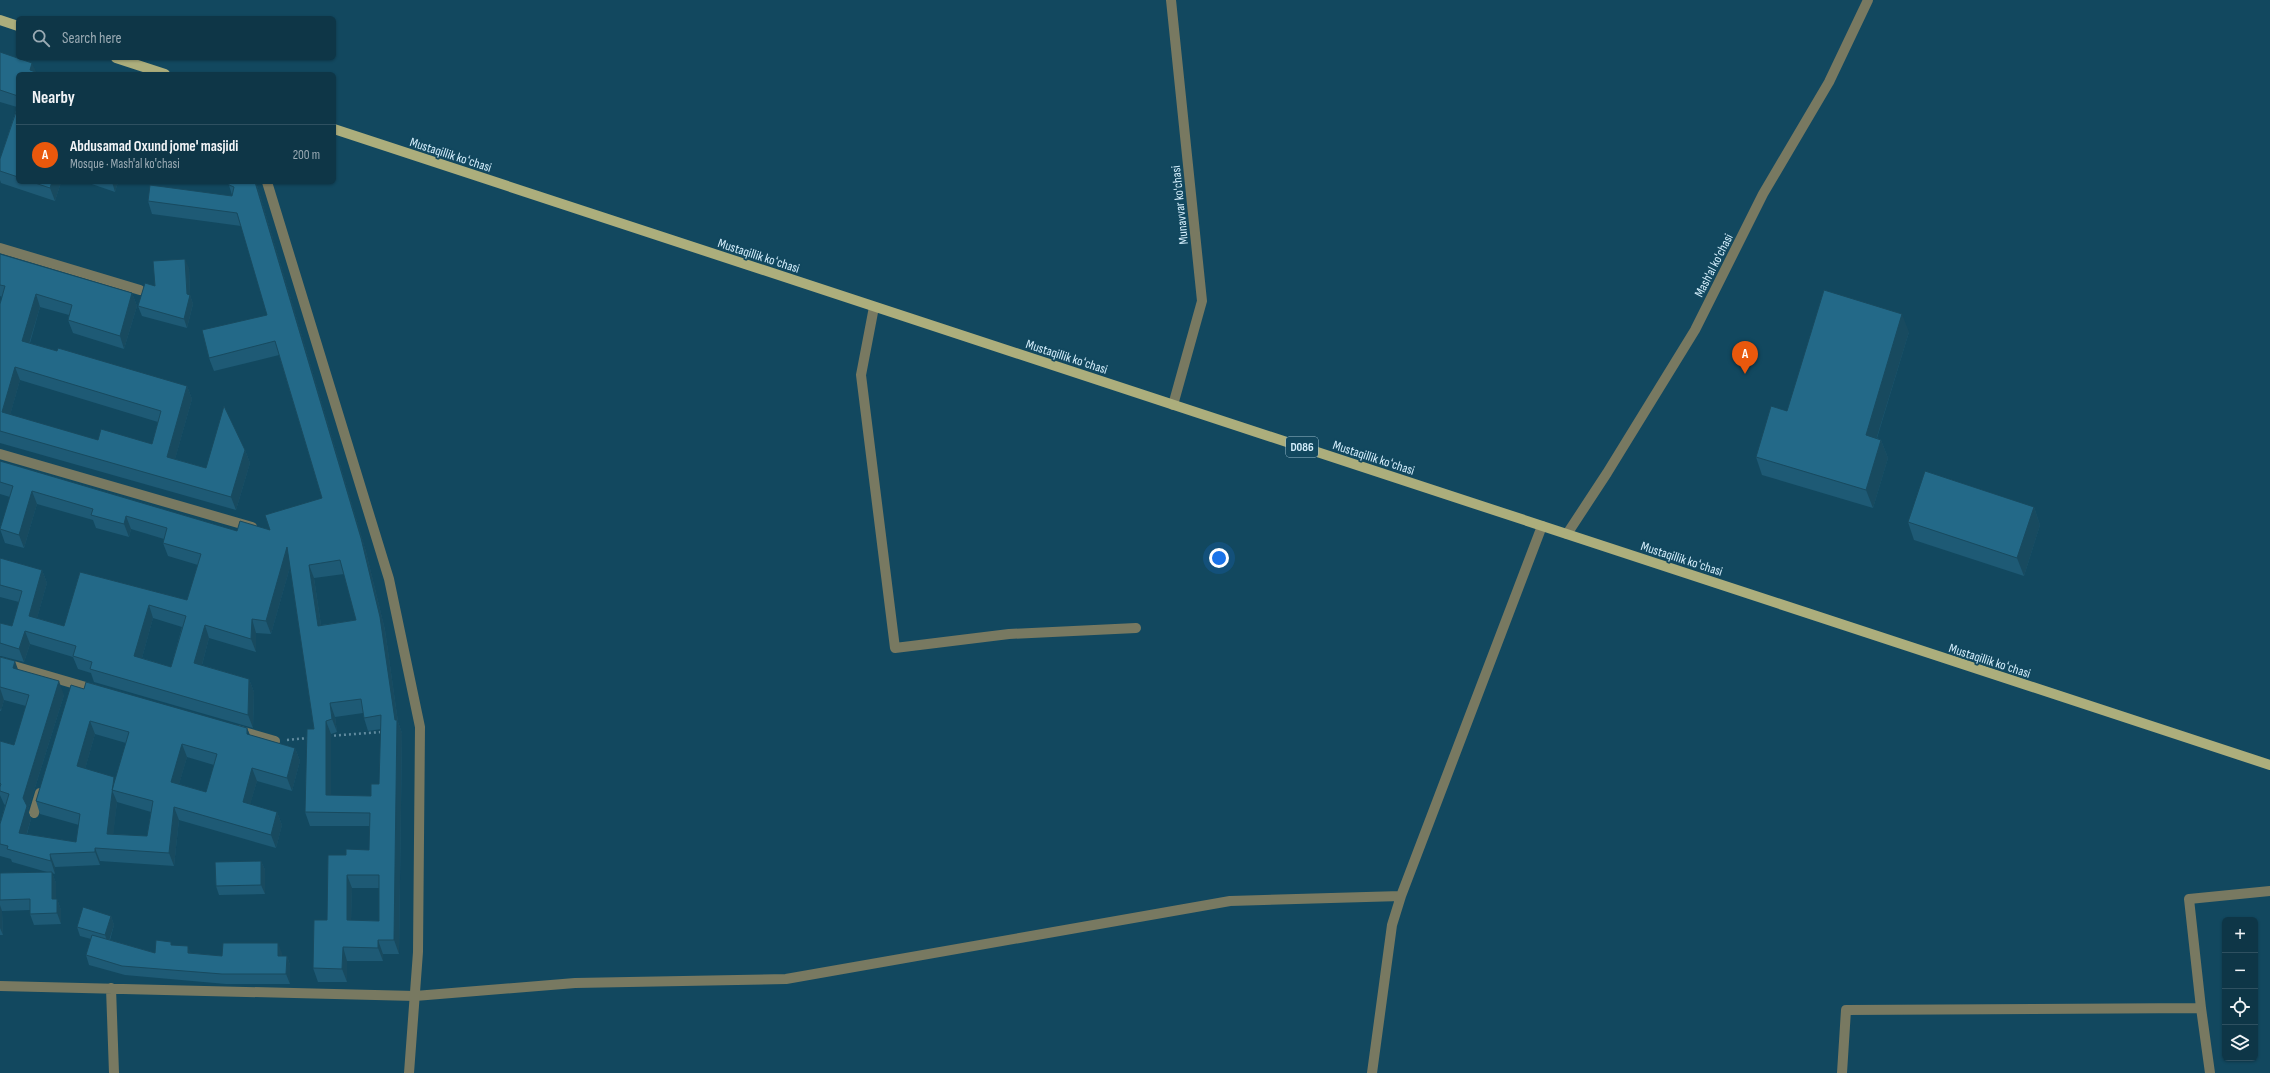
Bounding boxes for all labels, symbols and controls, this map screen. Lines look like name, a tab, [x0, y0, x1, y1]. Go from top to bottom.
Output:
search box	[16, 16, 336, 60]
icon: search	[30, 27, 52, 49]
text: Search here	[62, 29, 122, 48]
text: Nearby	[32, 88, 75, 108]
street label: Mustaqillik koʻchasi	[408, 134, 494, 176]
text: Abdusamad Oxund jome' masjidi	[70, 137, 238, 156]
text: A	[42, 147, 48, 163]
text: 200 m	[293, 147, 320, 163]
text: Mosque · Mash'al ko'chasi	[70, 156, 180, 172]
street label: Munavvar ko'chasi	[1168, 165, 1192, 245]
street label: Mash'al ko'chasi	[1691, 231, 1737, 300]
street label: Mustaqillik koʻchasi	[716, 235, 802, 277]
street label: Mustaqillik koʻchasi	[1024, 336, 1110, 378]
pin: A	[1732, 341, 1758, 374]
road number: D086	[1286, 437, 1318, 457]
street label: Mustaqillik koʻchasi	[1331, 437, 1417, 479]
street label: Mustaqillik koʻchasi	[1639, 538, 1725, 580]
your location	[1209, 548, 1229, 568]
street label: Mustaqillik koʻchasi	[1947, 640, 2033, 682]
map controls	[2222, 917, 2258, 1061]
button: +	[2222, 917, 2258, 953]
button: −	[2222, 953, 2258, 989]
button: locate	[2222, 989, 2258, 1025]
button: layers	[2222, 1025, 2258, 1061]

